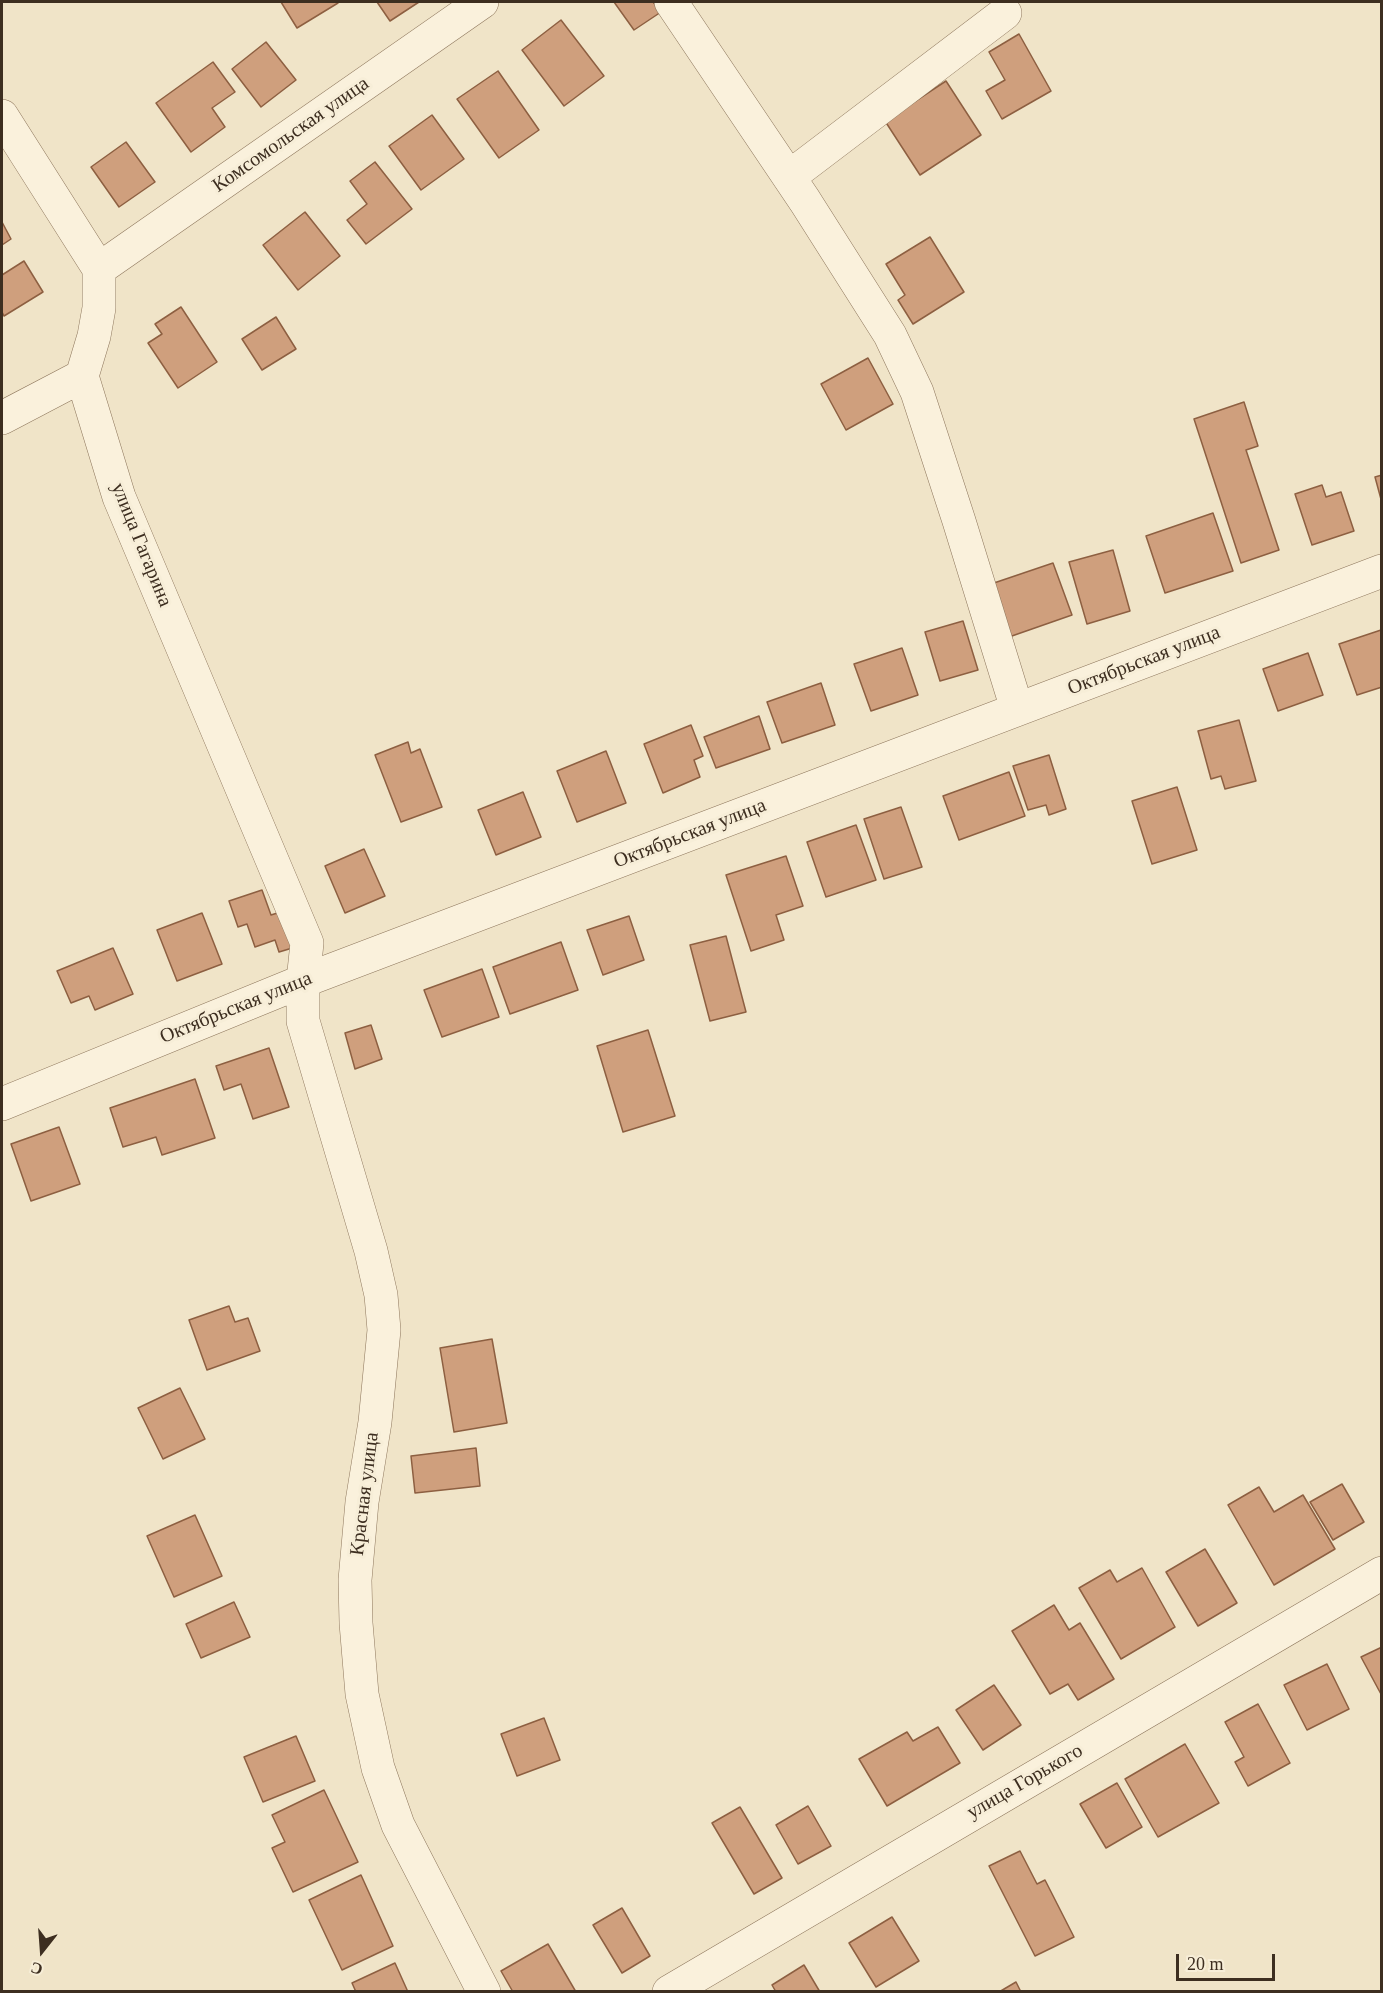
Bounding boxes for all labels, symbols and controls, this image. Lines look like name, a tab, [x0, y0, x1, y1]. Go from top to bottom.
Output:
street label: Комсомольская улица	[208, 72, 374, 198]
street label: улица Гагарина	[105, 479, 177, 611]
street label: Октябрьская улица	[1064, 621, 1224, 701]
street label: Октябрьская улица	[610, 794, 770, 874]
street label: Октябрьская улица	[157, 967, 315, 1049]
street label: Красная улица	[346, 1431, 384, 1557]
street label: улица Горького	[963, 1739, 1087, 1825]
north arrow	[12, 1921, 72, 1981]
scale bar	[1179, 1942, 1278, 1980]
text: 20 m	[1187, 1954, 1224, 1974]
text: С	[29, 1959, 45, 1979]

